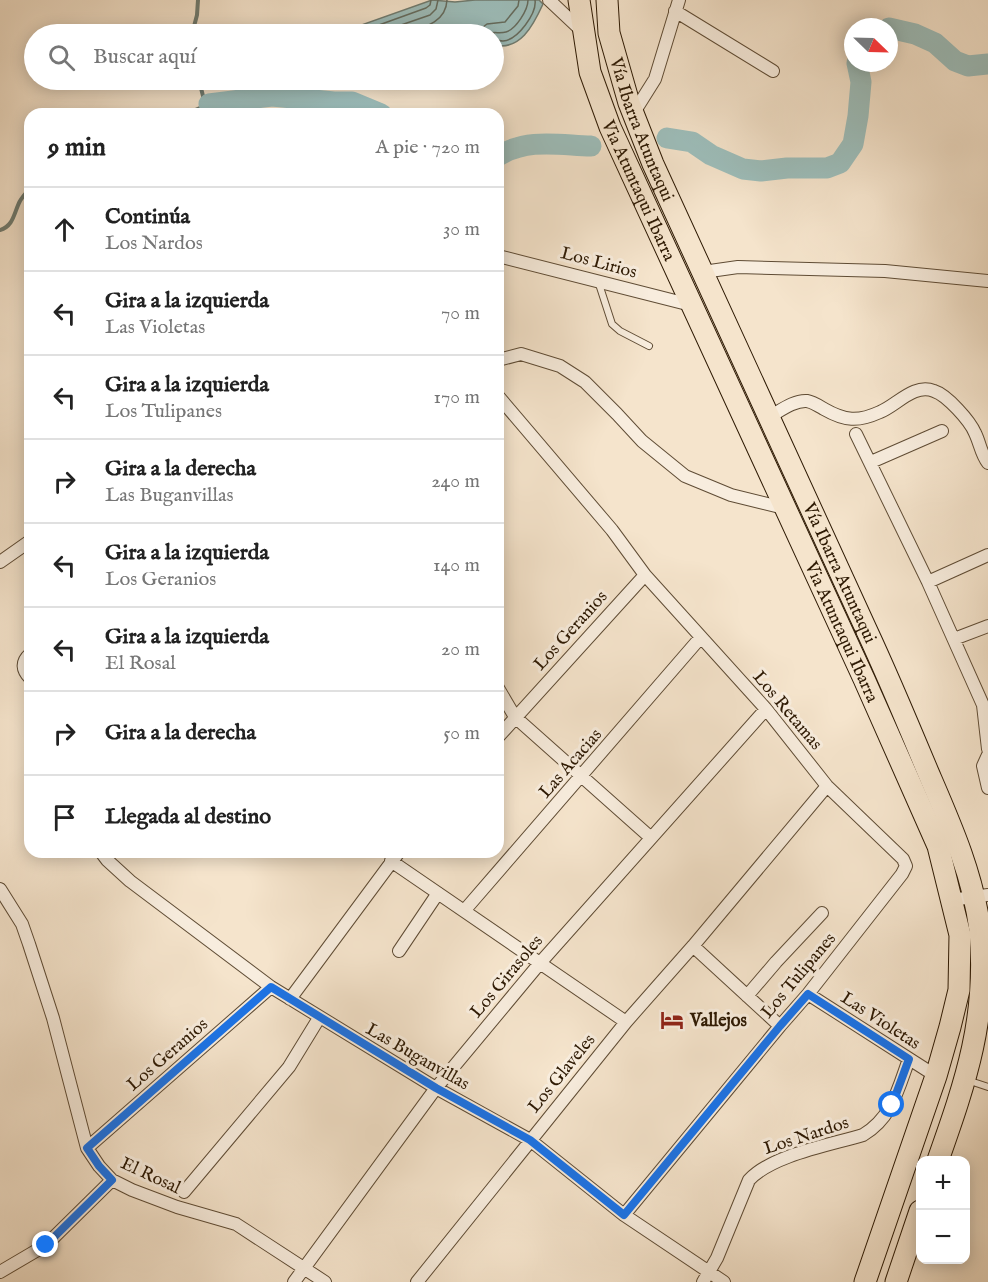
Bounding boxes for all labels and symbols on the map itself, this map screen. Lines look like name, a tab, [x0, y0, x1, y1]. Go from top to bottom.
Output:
north arrow	[844, 18, 898, 72]
street label: Vía Ibarra Atuntaqui	[603, 54, 679, 206]
street label: Via Atuntaqui Ibarra	[595, 116, 680, 265]
street label: Los Lirios	[558, 242, 639, 285]
street label: Vía Ibarra Atuntaqui	[796, 498, 881, 648]
street label: Via Atuntaqui Ibarra	[798, 557, 883, 707]
street label: Los Geranios	[529, 586, 613, 676]
street label: Los Retamas	[747, 667, 827, 755]
street label: Las Acacias	[535, 724, 608, 804]
street label: Los Tulipanes	[757, 928, 842, 1024]
street label: Los Girasoles	[466, 931, 549, 1023]
street label: Las Violetas	[836, 987, 924, 1056]
hotel icon: Vallejos	[659, 1007, 685, 1033]
place label: Vallejos	[689, 1010, 747, 1033]
street label: Los Geranios	[123, 1014, 213, 1097]
street label: Las Buganvillas	[361, 1018, 473, 1096]
street label: Los Glaveles	[523, 1030, 601, 1118]
route start	[878, 1091, 904, 1117]
street label: Los Nardos	[761, 1112, 852, 1161]
street label: El Rosal	[117, 1152, 184, 1200]
route end	[32, 1231, 58, 1257]

